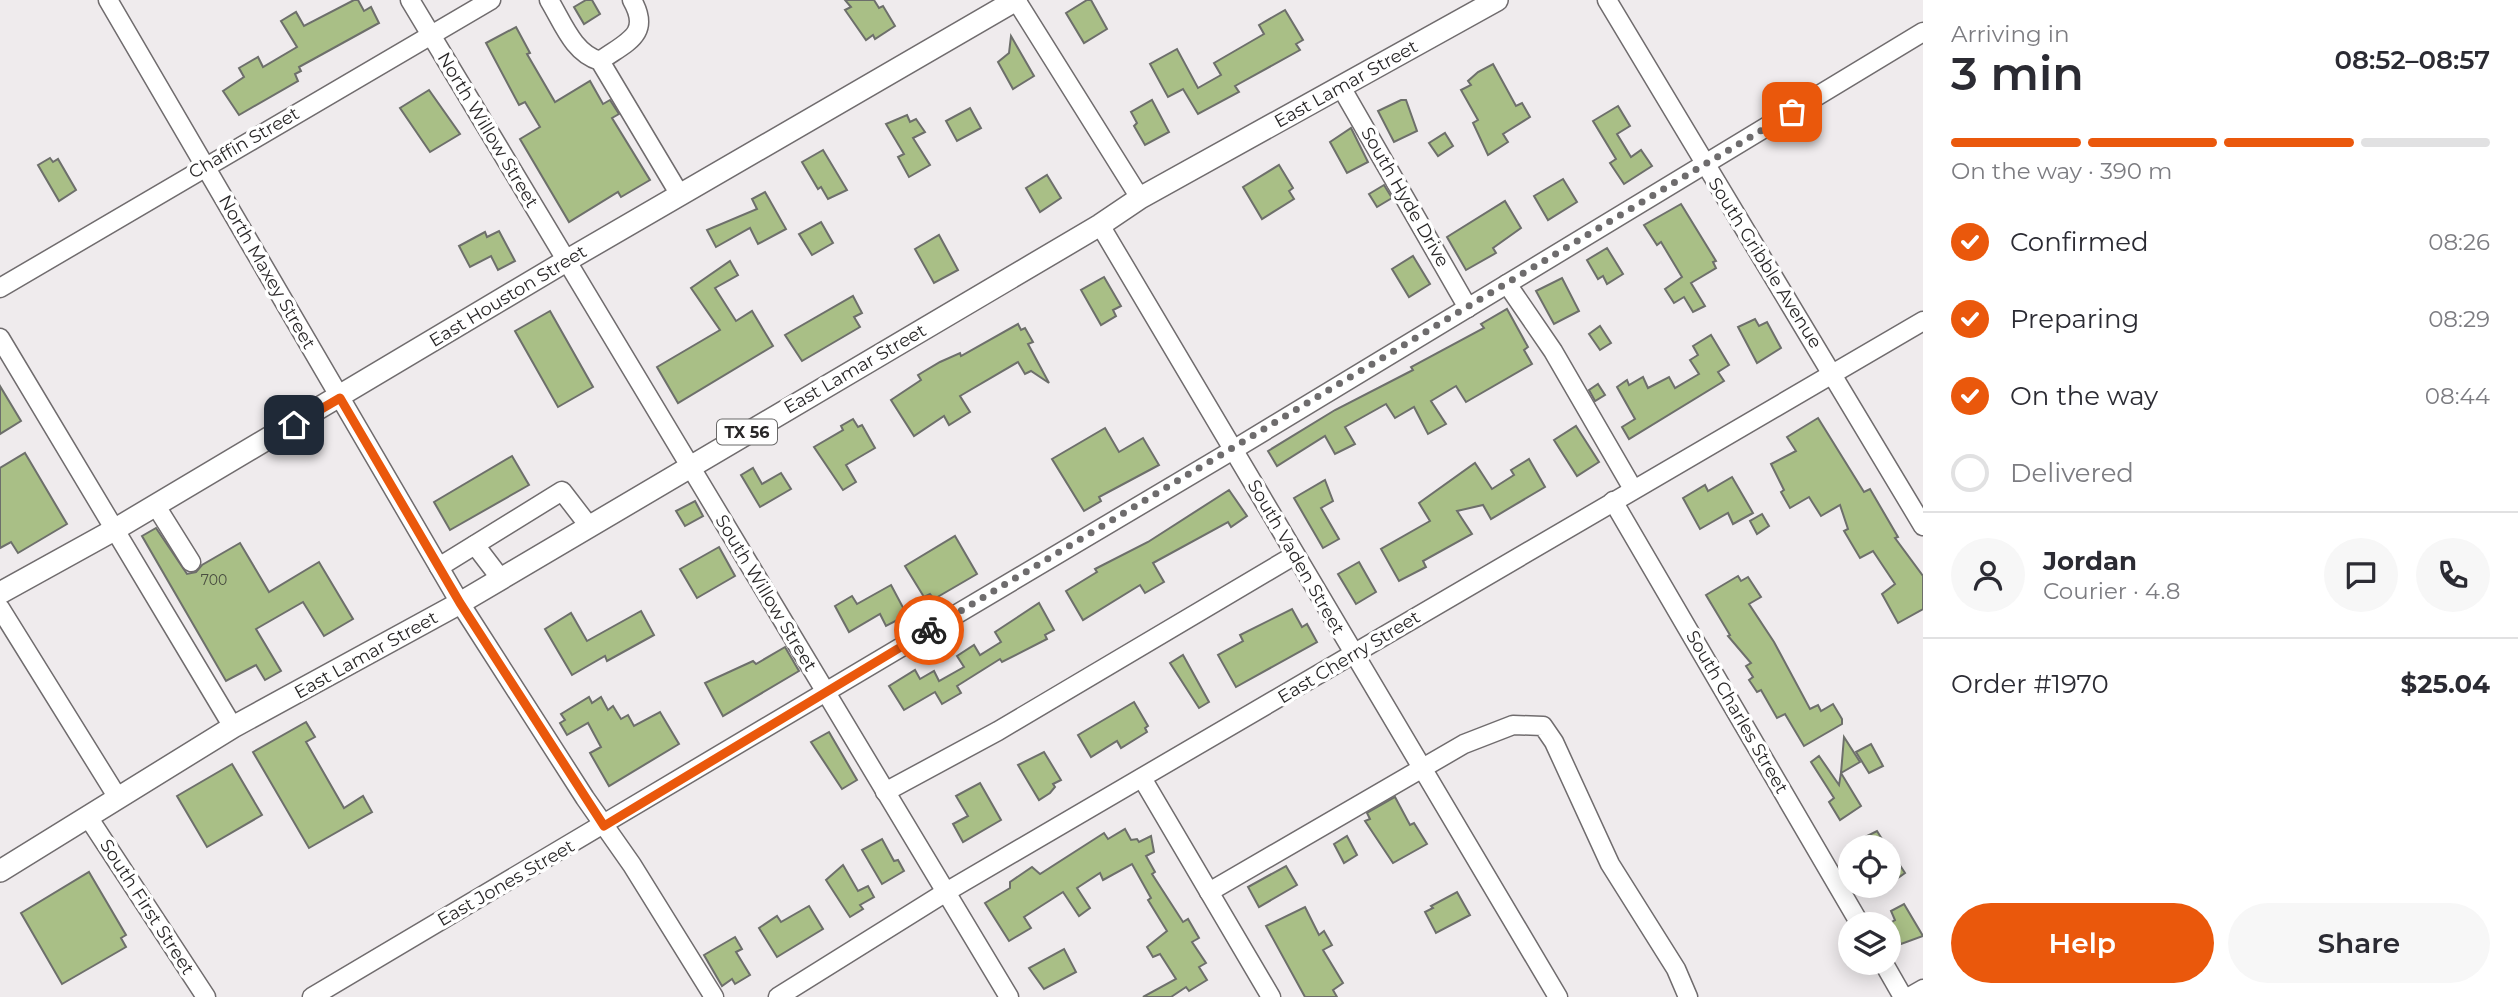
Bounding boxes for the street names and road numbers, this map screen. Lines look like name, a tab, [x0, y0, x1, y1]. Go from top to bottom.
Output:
street label: East Lamar Street	[1270, 35, 1422, 133]
street label: North Willow Street	[433, 48, 543, 212]
street label: Chaffin Street	[185, 102, 303, 184]
street label: South Hyde Drive	[1356, 123, 1454, 271]
street label: South Gribble Avenue	[1703, 174, 1827, 353]
street label: North Maxey Street	[214, 191, 320, 353]
street label: East Houston Street	[425, 240, 591, 352]
street label: East Lamar Street	[780, 319, 930, 419]
road number: TX 56	[717, 420, 777, 444]
street label: South Vaden Street	[1243, 476, 1349, 638]
street label: South Willow Street	[711, 511, 821, 675]
street label: East Lamar Street	[290, 606, 442, 704]
street label: East Cherry Street	[1274, 606, 1424, 708]
street label: South Charles Street	[1681, 626, 1793, 798]
street label: South First Street	[95, 835, 199, 979]
street label: East Jones Street	[434, 835, 578, 931]

